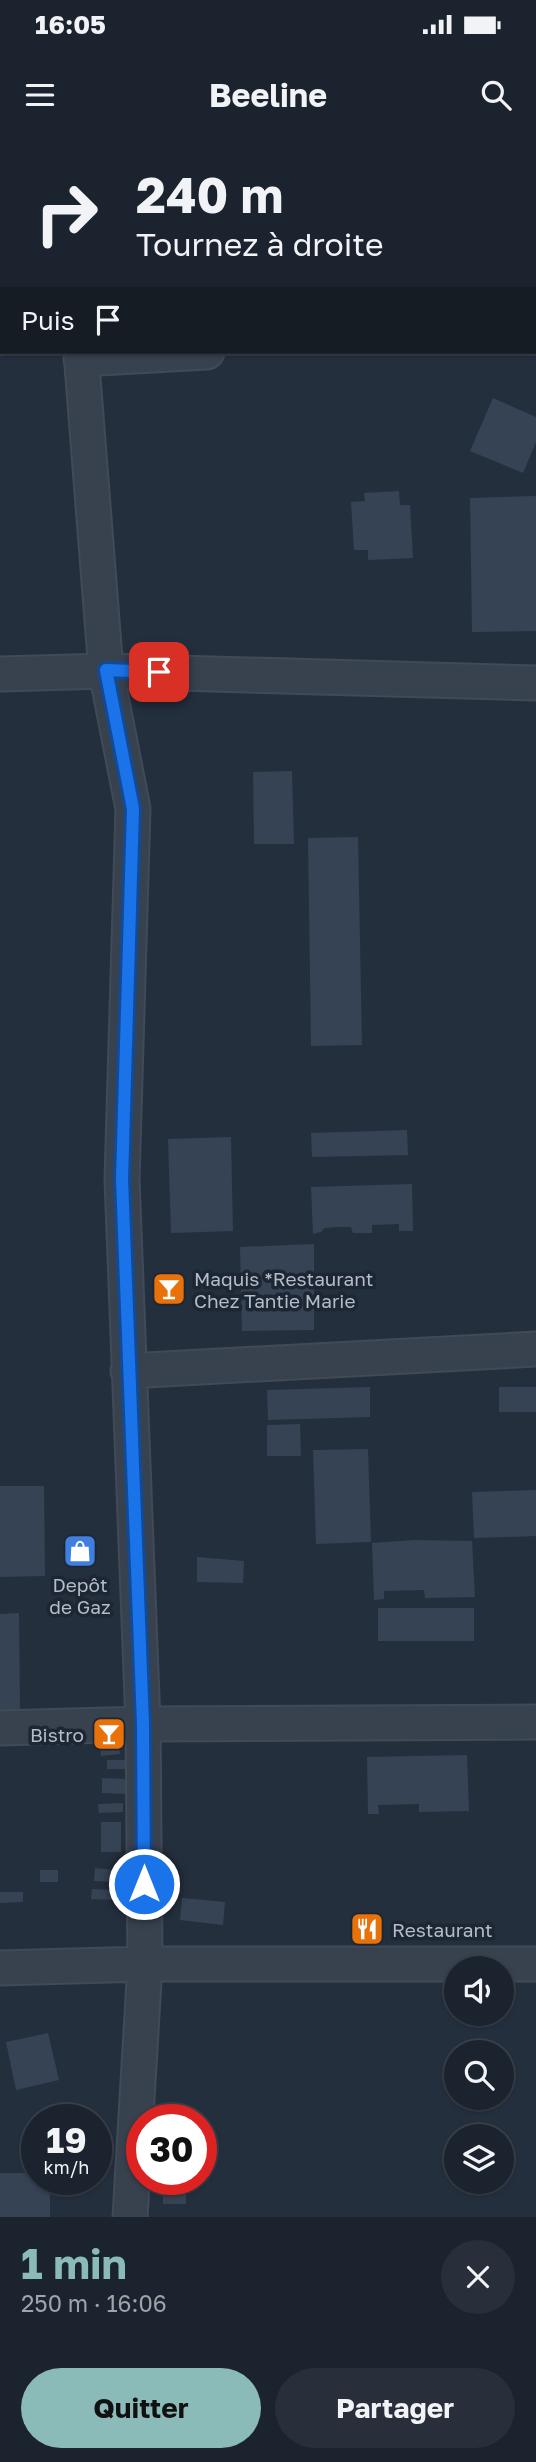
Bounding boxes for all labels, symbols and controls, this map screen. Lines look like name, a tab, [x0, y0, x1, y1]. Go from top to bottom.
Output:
text: 16:05	[35, 9, 106, 40]
icon: menu	[21, 76, 59, 114]
text: Beeline	[209, 76, 327, 114]
icon: search	[477, 76, 515, 114]
text: 240 m	[136, 165, 284, 224]
icon: right	[21, 168, 112, 259]
text: Tournez à droite	[136, 225, 384, 263]
icon: arrive	[89, 301, 127, 339]
text: Puis	[21, 305, 75, 336]
pin	[129, 642, 189, 702]
icon: arrive	[140, 653, 178, 691]
place label: Maquis *Restaurant Chez Tantie Marie	[194, 1267, 373, 1312]
bar icon: Maquis *Restaurant Chez Tantie Marie	[150, 1270, 188, 1308]
shop icon: Depôt de Gaz	[61, 1532, 99, 1570]
place label: Depôt de Gaz	[49, 1573, 111, 1618]
bar icon: Bistro	[90, 1715, 128, 1753]
place label: Bistro	[30, 1723, 84, 1746]
position arrow	[107, 1847, 181, 1921]
restaurant icon: Restaurant	[348, 1910, 386, 1948]
place label: Restaurant	[392, 1918, 493, 1941]
map controls	[444, 1956, 514, 2194]
button: sound	[444, 1956, 514, 2026]
button: search	[444, 2040, 514, 2110]
speed limit sign: 30	[126, 2104, 217, 2195]
text: 19	[46, 2119, 87, 2161]
button: layers	[444, 2124, 514, 2194]
text: km/h	[44, 2156, 89, 2178]
text: 1 min	[21, 2238, 127, 2288]
button: close	[441, 2240, 515, 2314]
text: 250 m · 16:06	[21, 2289, 167, 2317]
button: Quitter	[21, 2368, 261, 2448]
button: Partager	[275, 2368, 515, 2448]

